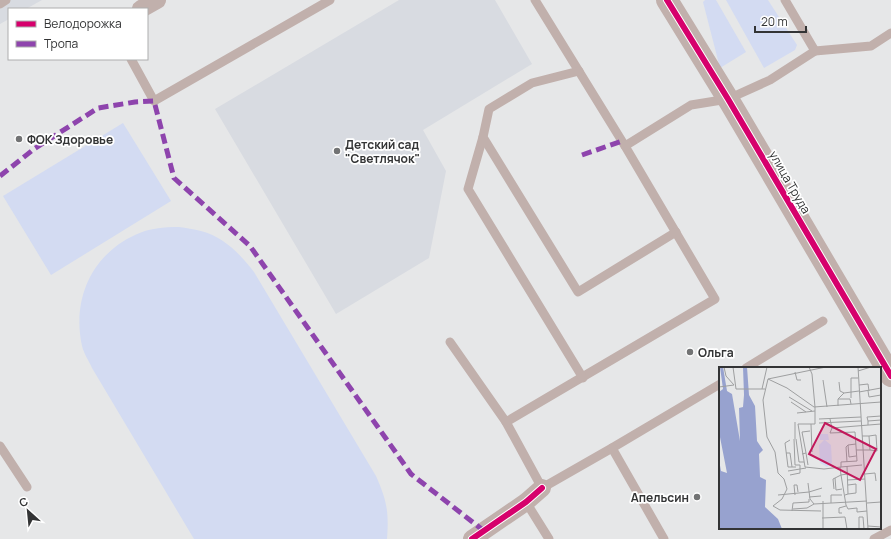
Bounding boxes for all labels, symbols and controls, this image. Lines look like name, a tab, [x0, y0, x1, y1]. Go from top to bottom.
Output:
legend	[8, 8, 148, 60]
scale bar	[755, 8, 806, 34]
text: 20 m	[761, 13, 788, 30]
text: Велодорожка	[44, 15, 122, 32]
text: Тропа	[44, 35, 78, 52]
place label: ФОК Здоровье	[27, 131, 113, 148]
marker: ФОК Здоровье	[14, 134, 24, 144]
place label: Детский сад "Светлячок"	[345, 136, 420, 167]
marker: Детский сад "Светлячок"	[332, 146, 342, 156]
street label: улица Труда	[765, 148, 815, 216]
place label: Ольга	[698, 344, 734, 361]
marker: Ольга	[685, 347, 695, 357]
inset map	[719, 367, 881, 529]
place label: Апельсин	[631, 489, 689, 506]
north arrow	[8, 491, 48, 531]
marker: Апельсин	[692, 492, 702, 502]
text: С	[16, 493, 30, 510]

